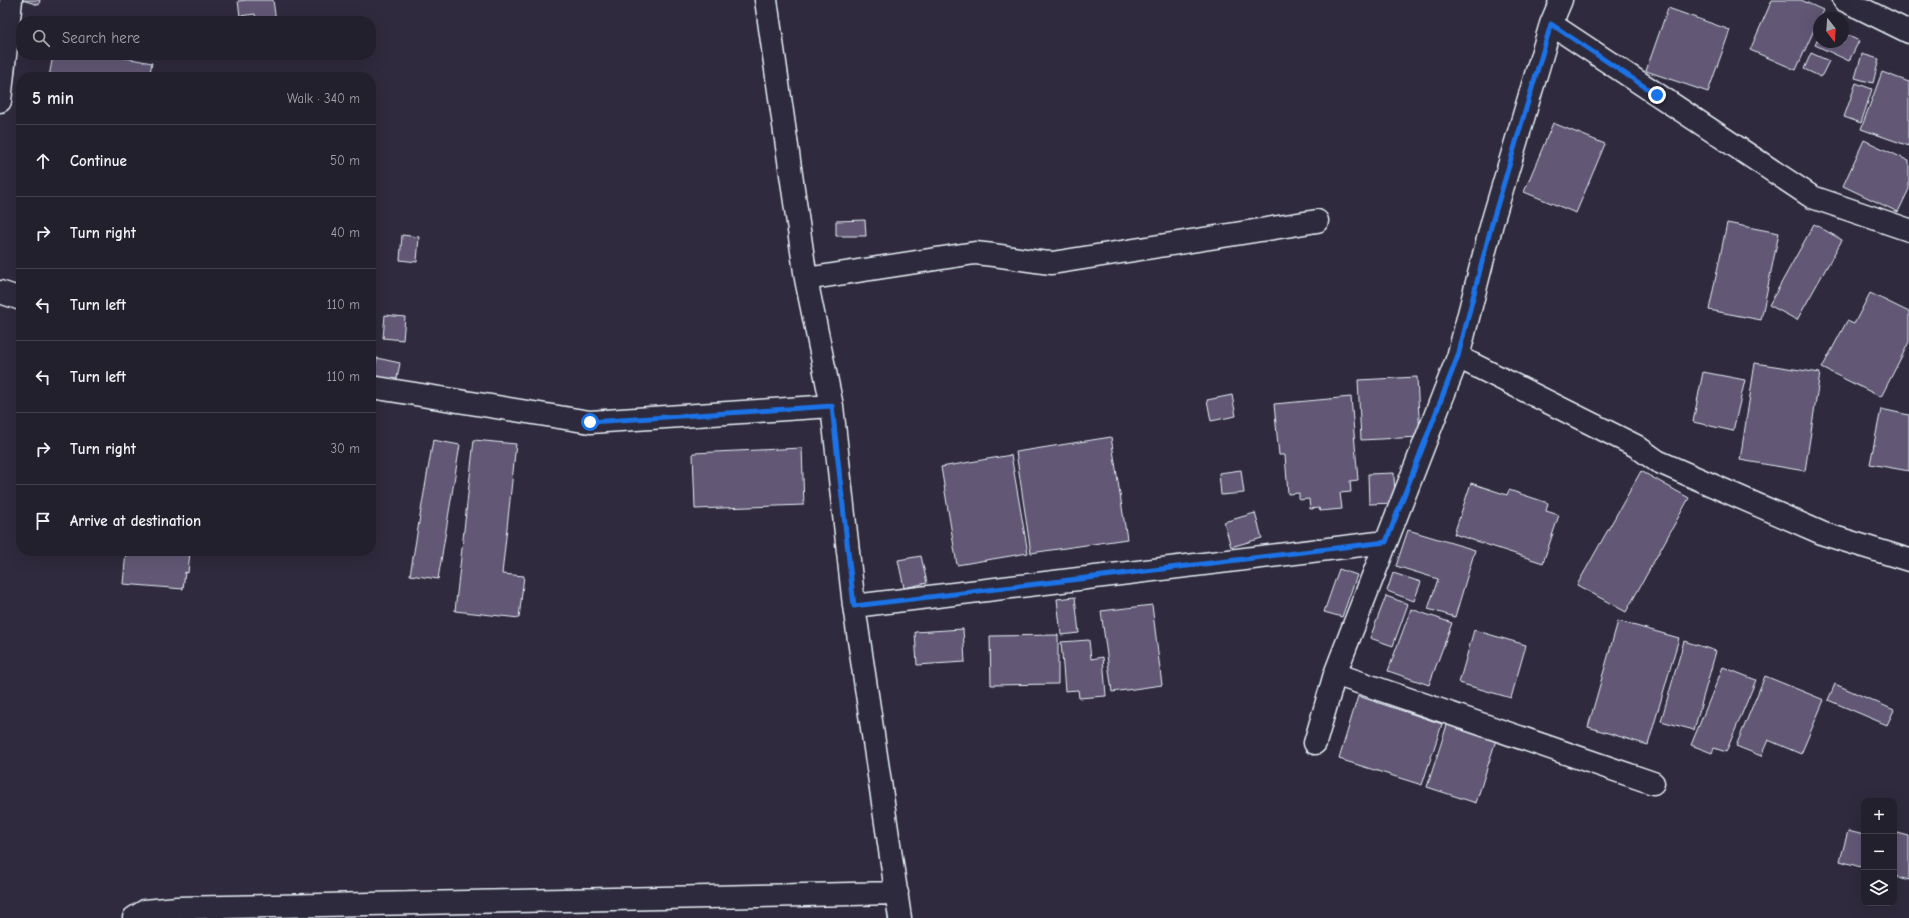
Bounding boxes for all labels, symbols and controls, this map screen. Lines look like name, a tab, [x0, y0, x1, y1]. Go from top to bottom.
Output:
north arrow	[1813, 12, 1849, 48]
search box	[16, 16, 376, 60]
icon: search	[30, 27, 52, 49]
text: Search here	[62, 29, 140, 47]
route end	[1648, 86, 1666, 104]
text: 5 min	[32, 89, 74, 108]
text: Walk · 340 m	[287, 91, 360, 106]
icon: ahead	[32, 150, 54, 172]
text: Continue	[70, 152, 127, 170]
text: 50 m	[330, 153, 360, 168]
icon: right	[32, 222, 54, 244]
text: Turn right	[70, 224, 136, 242]
text: 40 m	[331, 225, 360, 240]
icon: left	[32, 294, 54, 316]
text: Turn left	[70, 296, 126, 314]
text: 110 m	[327, 297, 360, 312]
icon: left	[32, 366, 54, 388]
text: Turn left	[70, 368, 126, 386]
text: 110 m	[327, 369, 360, 384]
route start	[581, 413, 599, 431]
icon: right	[32, 438, 54, 460]
text: Turn right	[70, 440, 136, 458]
text: 30 m	[330, 441, 360, 456]
icon: arrive	[32, 510, 54, 532]
text: Arrive at destination	[70, 512, 201, 530]
map controls	[1861, 798, 1897, 906]
button: +	[1861, 798, 1897, 834]
button: −	[1861, 834, 1897, 870]
button: layers	[1861, 870, 1897, 906]

